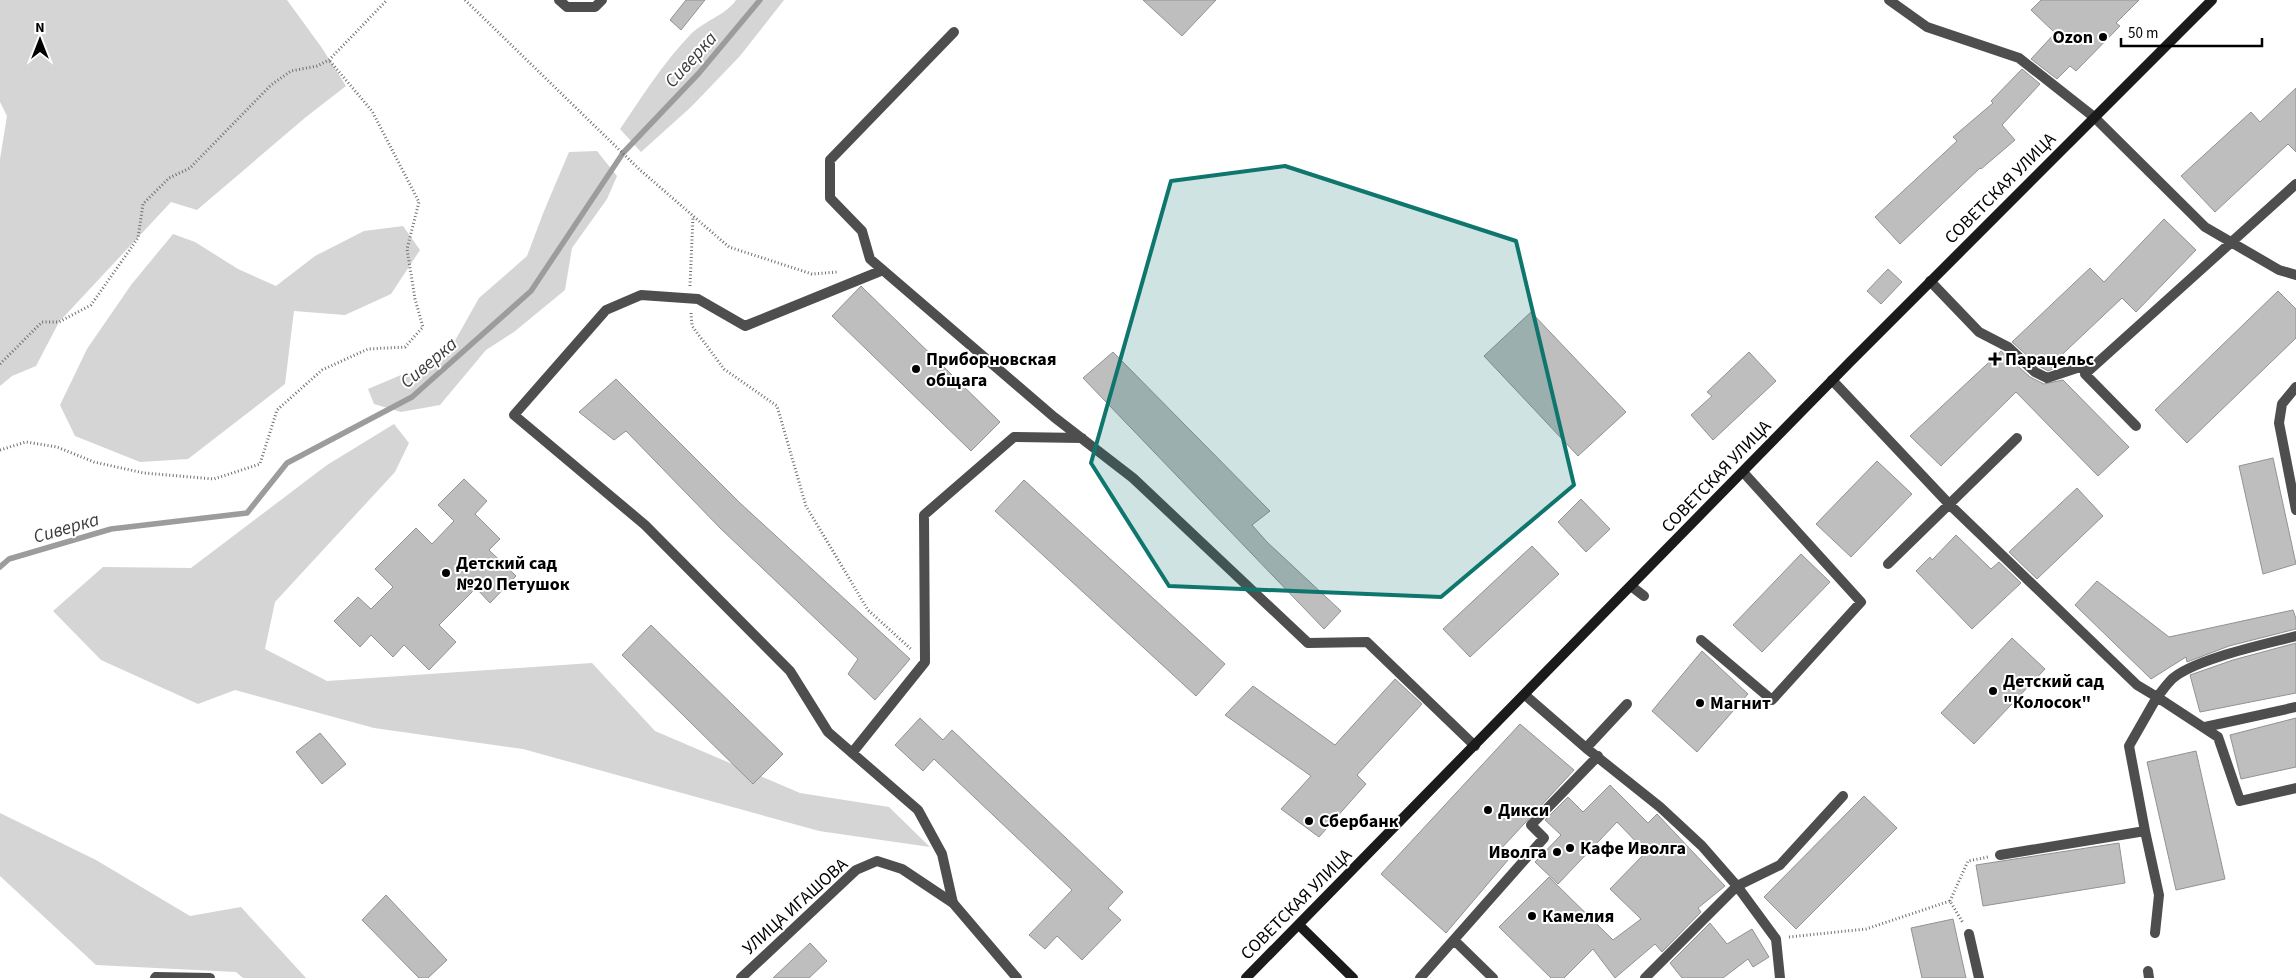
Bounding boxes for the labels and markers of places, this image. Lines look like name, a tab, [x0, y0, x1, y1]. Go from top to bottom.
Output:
place label: Ozon	[2053, 25, 2093, 50]
marker: Ozon	[2097, 31, 2109, 43]
place label: Приборновская общага	[926, 347, 1057, 393]
place label: Парацельс	[2005, 347, 2095, 372]
marker: Парацельс	[1989, 353, 2001, 365]
marker: Приборновская общага	[910, 363, 922, 375]
place label: Детский сад №20 Петушок	[456, 551, 570, 597]
marker: Детский сад №20 Петушок	[440, 567, 452, 579]
place label: Детский сад "Колосок"	[2003, 669, 2105, 715]
marker: Детский сад "Колосок"	[1987, 685, 1999, 697]
place label: Магнит	[1710, 691, 1771, 716]
marker: Магнит	[1694, 697, 1706, 709]
place label: Дикси	[1498, 798, 1549, 823]
marker: Дикси	[1482, 804, 1494, 816]
place label: Сбербанк	[1319, 809, 1399, 834]
marker: Сбербанк	[1303, 815, 1315, 827]
place label: Кафе Иволга	[1580, 836, 1686, 861]
place label: Иволга	[1488, 840, 1547, 865]
marker: Кафе Иволга	[1564, 842, 1576, 854]
marker: Иволга	[1551, 846, 1563, 858]
place label: Камелия	[1542, 904, 1614, 929]
marker: Камелия	[1526, 910, 1538, 922]

